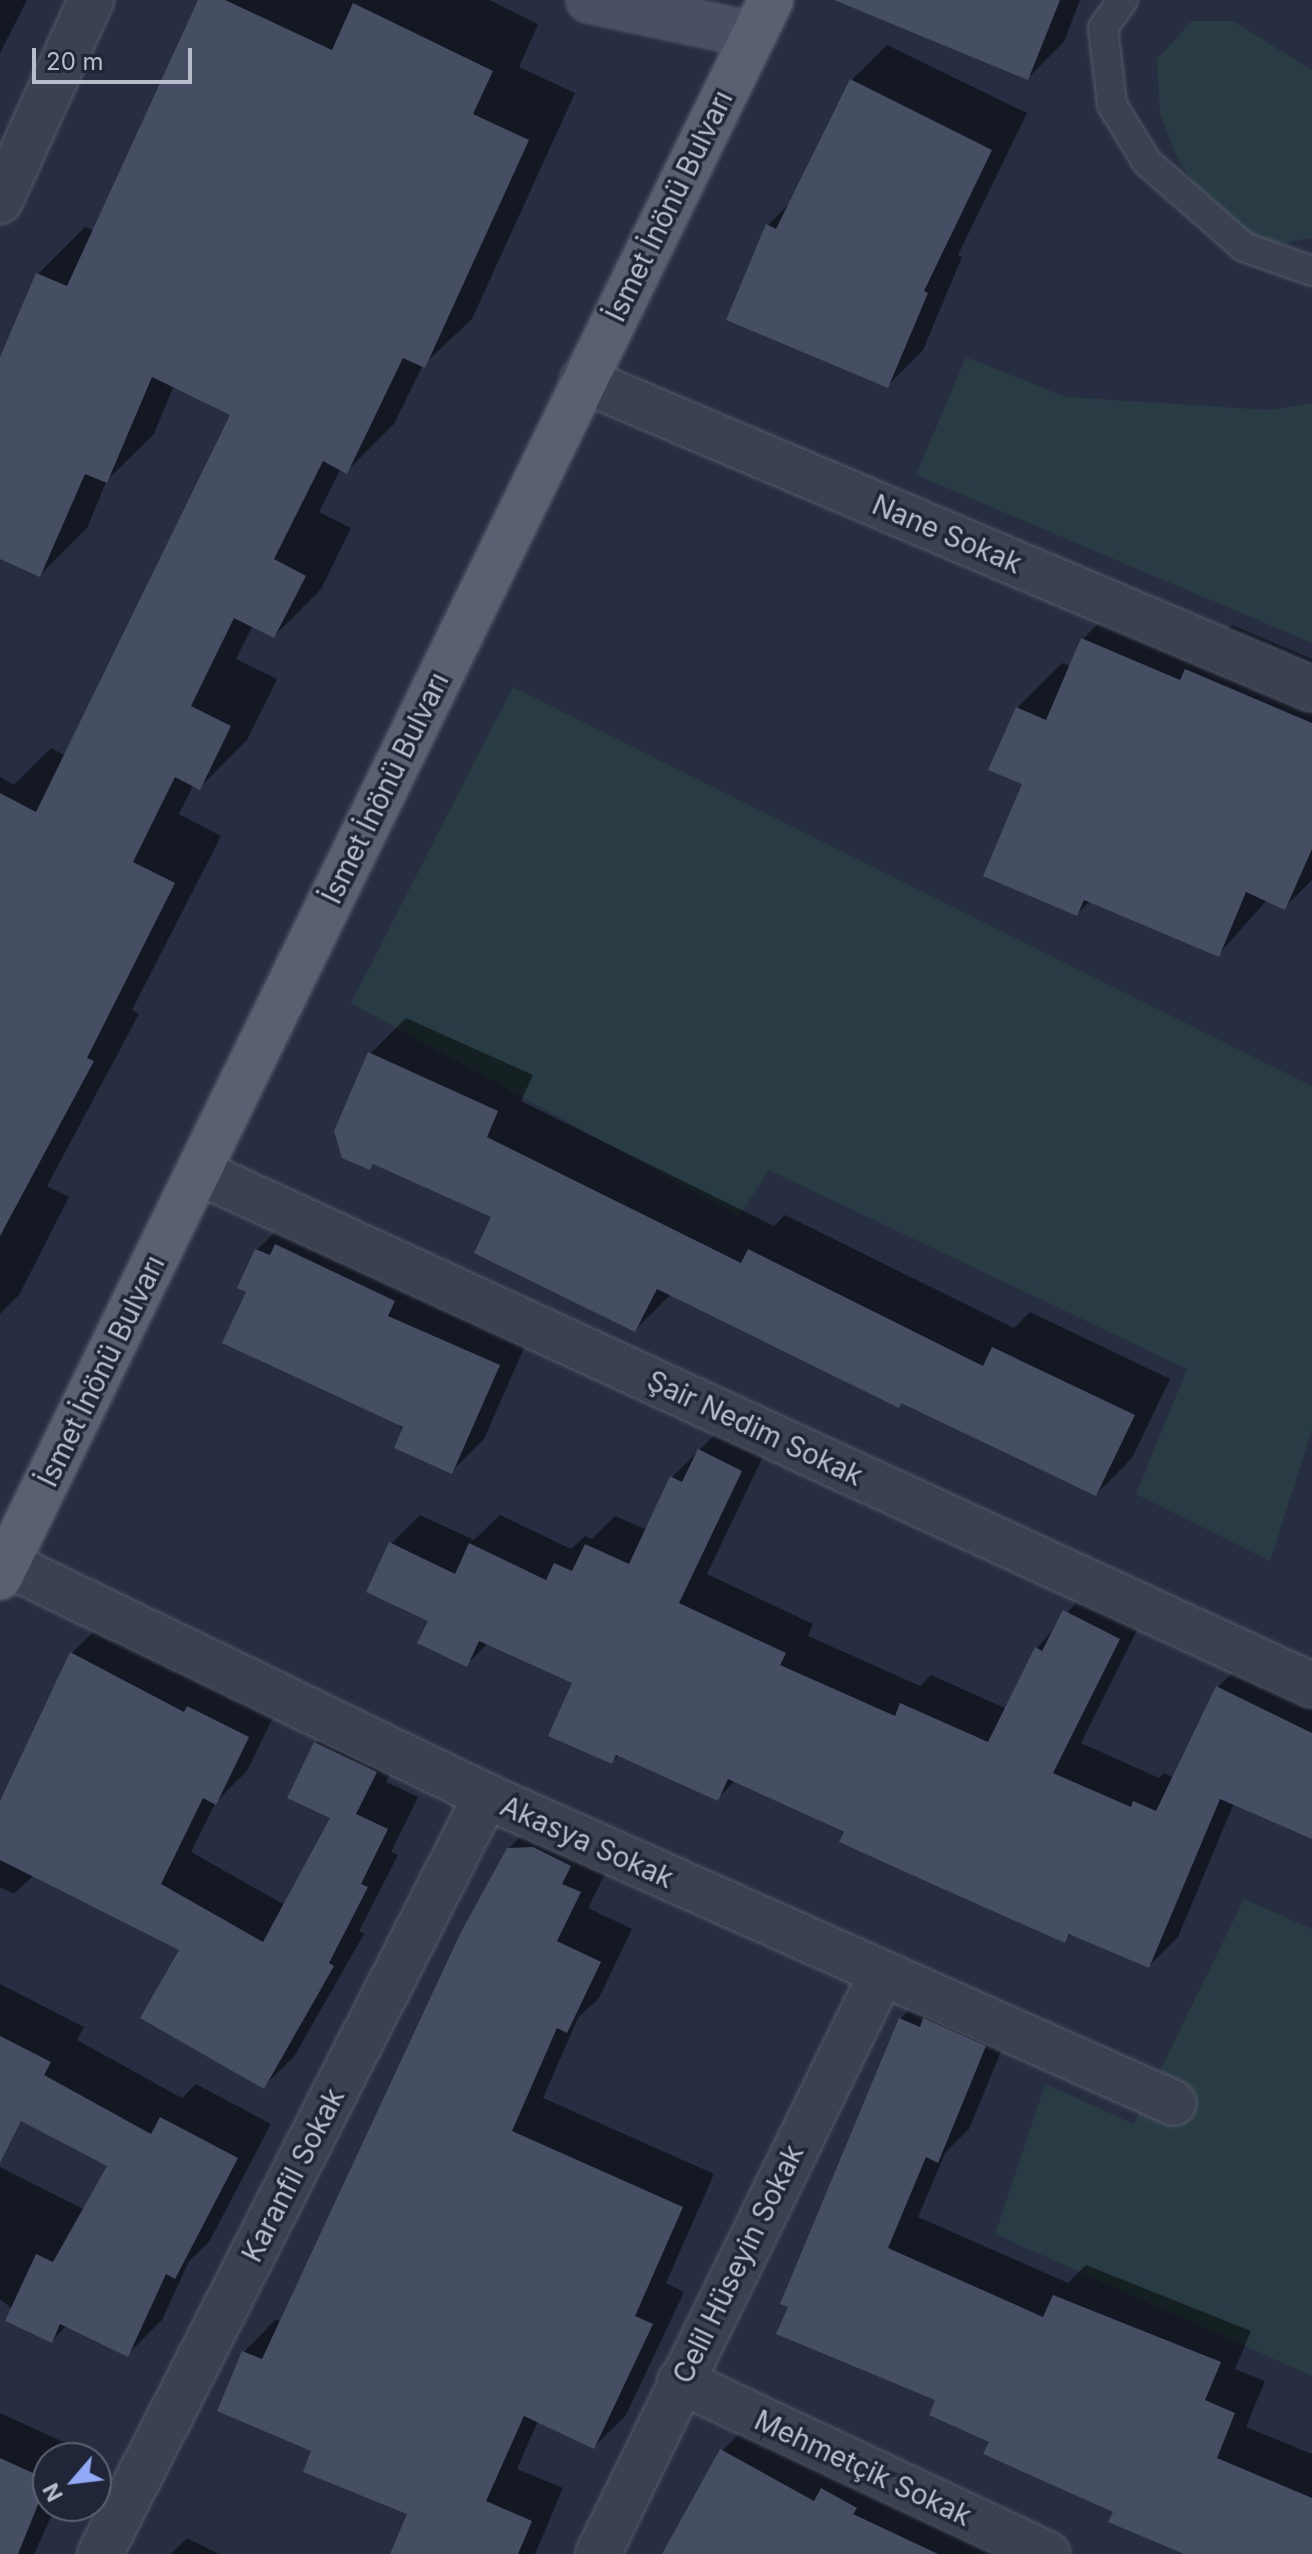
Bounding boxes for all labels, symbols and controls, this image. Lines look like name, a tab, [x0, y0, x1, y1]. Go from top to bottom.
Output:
scale bar	[36, 32, 196, 82]
text: 20 m	[46, 47, 104, 76]
street label: İsmet İnönü Bulvarı	[598, 85, 740, 327]
street label: Nane Sokak	[867, 488, 1027, 580]
street label: İsmet İnönü Bulvarı	[314, 667, 456, 909]
street label: İsmet İnönü Bulvarı	[30, 1250, 172, 1492]
street label: Şair Nedim Sokak	[642, 1363, 868, 1493]
street label: Akasya Sokak	[495, 1789, 679, 1895]
street label: Karanfil Sokak	[235, 2083, 351, 2267]
street label: Celil Hüseyin Sokak	[666, 2139, 810, 2389]
street label: Mehmetçik Sokak	[749, 2403, 977, 2533]
north arrow	[32, 2442, 112, 2522]
text: N	[37, 2479, 68, 2506]

